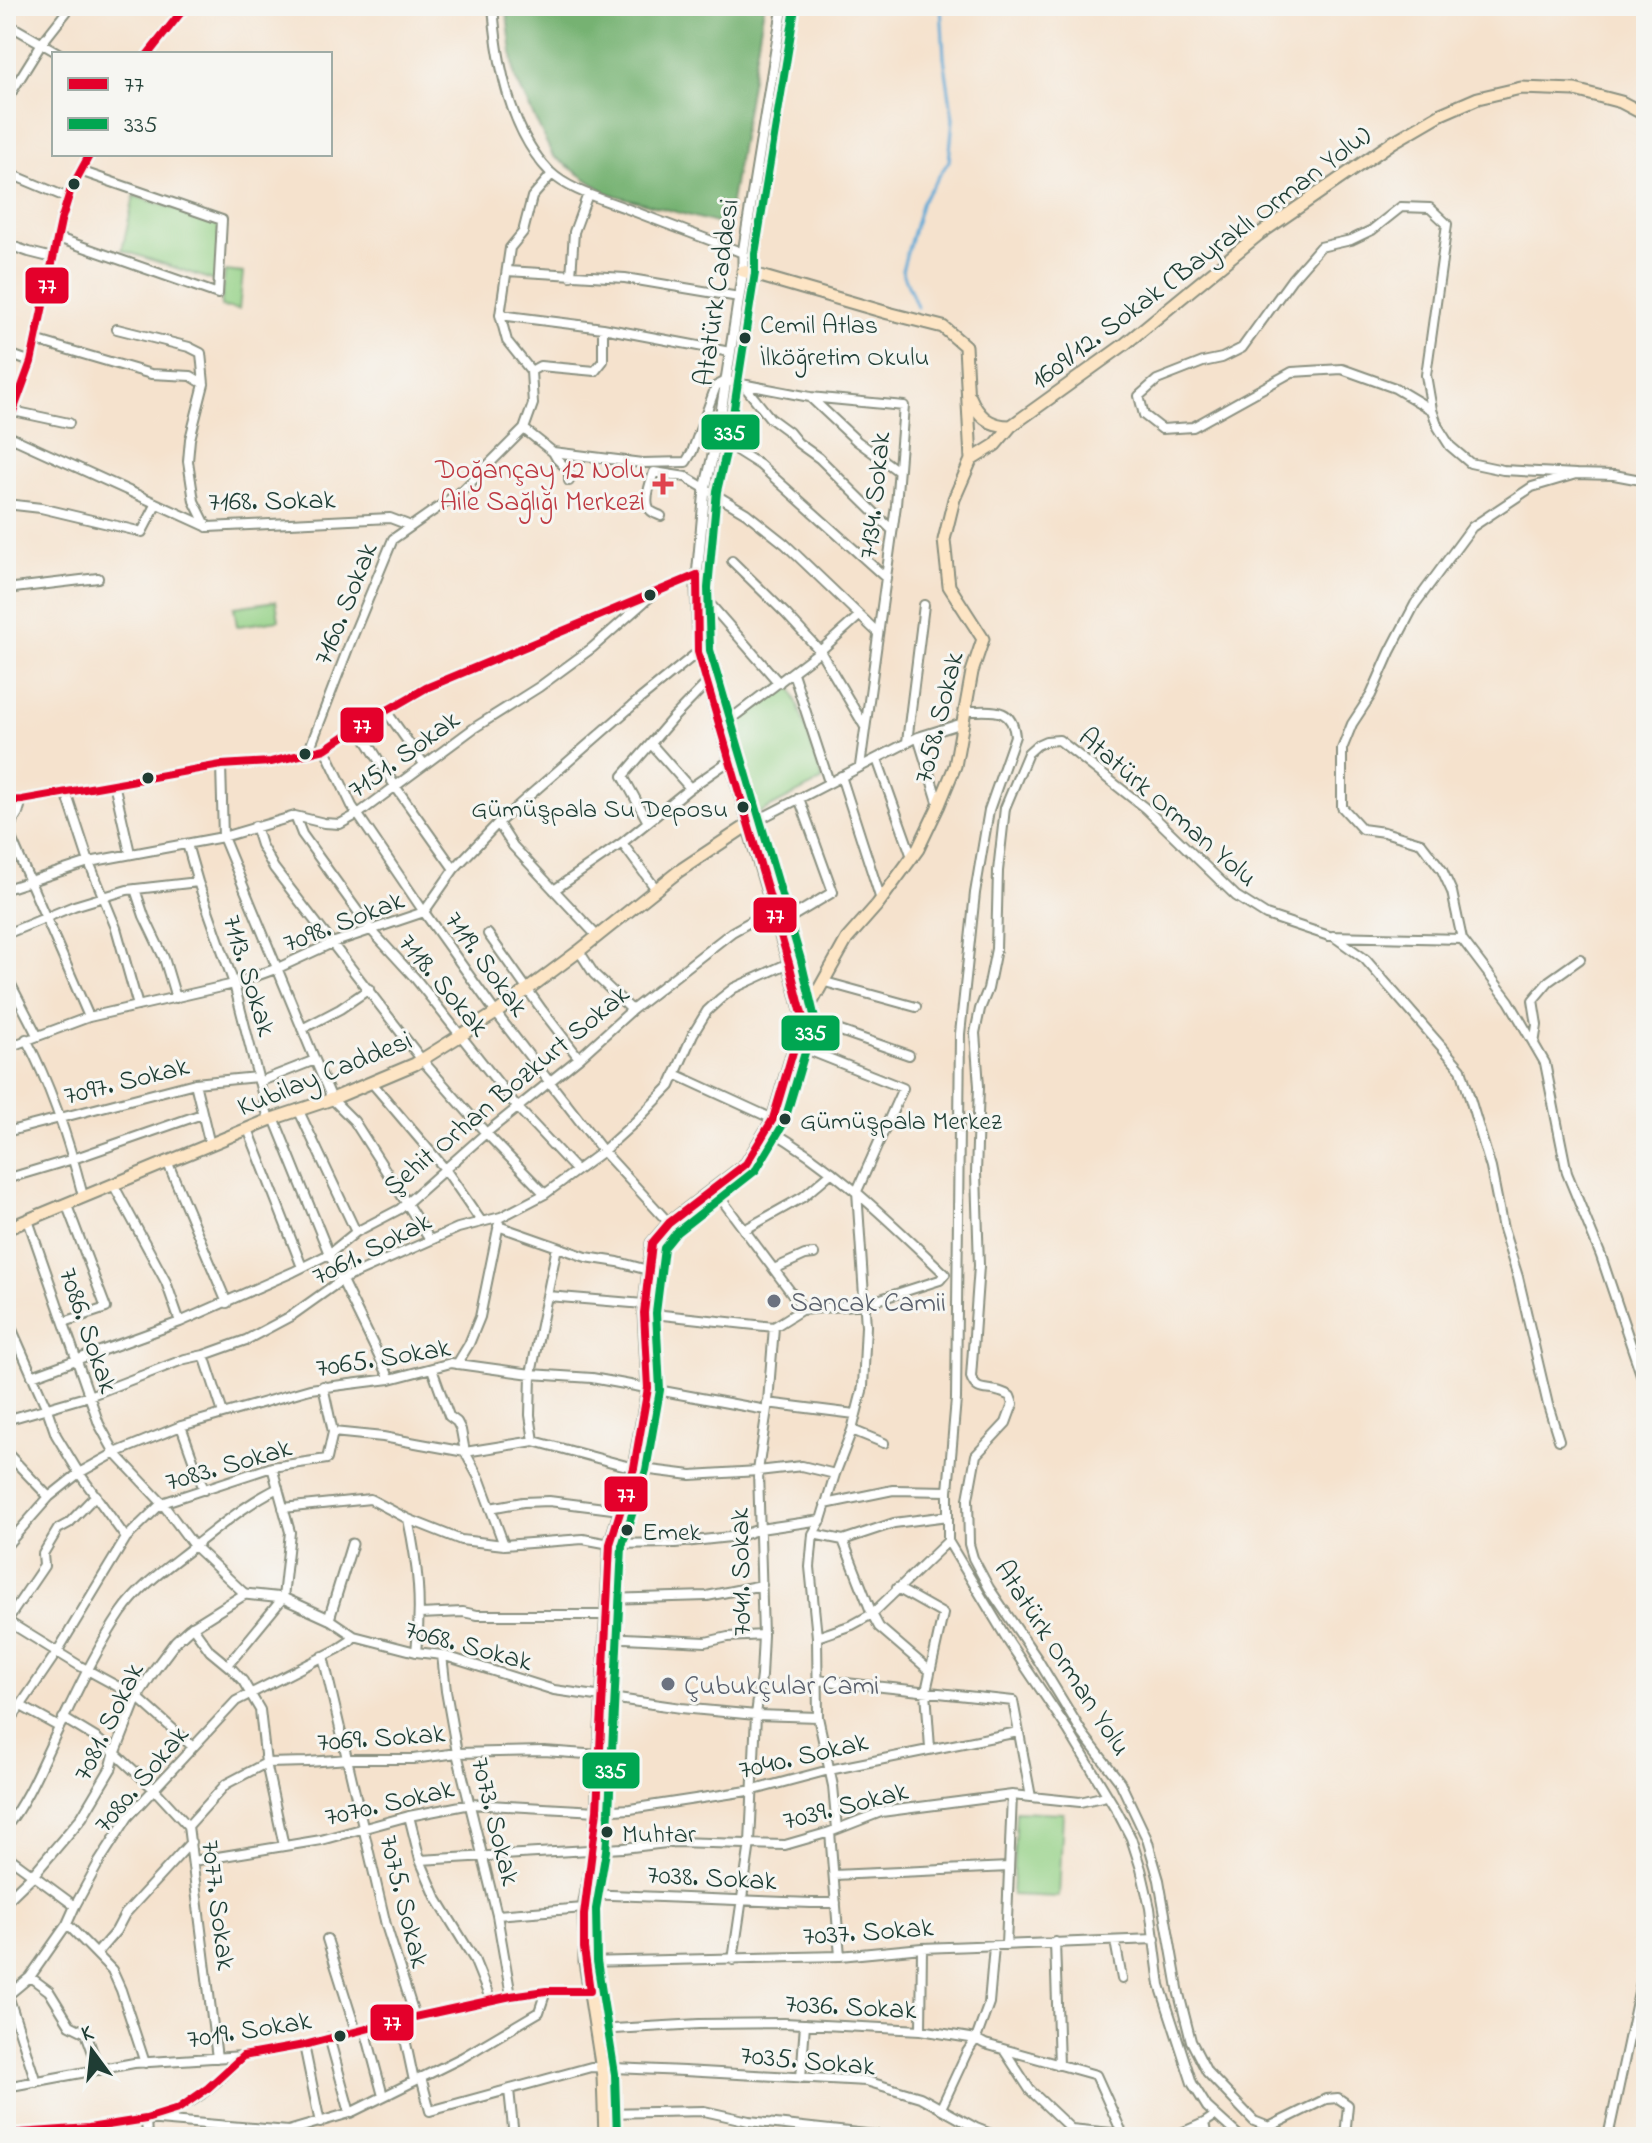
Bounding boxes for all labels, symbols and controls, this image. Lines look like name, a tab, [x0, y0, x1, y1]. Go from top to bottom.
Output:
legend	[52, 52, 332, 156]
text: 77	[124, 69, 144, 104]
text: 335	[124, 109, 158, 144]
street label: 1609/12. Sokak (Bayraklı Orman Yolu)	[1023, 117, 1381, 401]
unlabelled marker	[66, 176, 82, 192]
street label: Atatürk Caddesi	[685, 196, 752, 389]
line badge: 77	[24, 266, 70, 305]
text: 77	[38, 272, 57, 304]
place label: Cemil Atlas İlköğretim Okulu	[760, 308, 929, 378]
marker: Cemil Atlas İlköğretim Okulu	[737, 330, 753, 346]
line badge: 335	[700, 413, 761, 451]
text: 335	[714, 419, 746, 451]
street label: 7134. Sokak	[849, 429, 904, 561]
place label: Doğançay 12 Nolu Aile Sağlığı Merkezi	[434, 451, 645, 524]
marker: Doğançay 12 Nolu Aile Sağlığı Merkezi	[652, 473, 674, 495]
street label: 7168. Sokak	[208, 481, 337, 524]
street label: 7160. Sokak	[304, 536, 391, 672]
unlabelled marker	[642, 587, 658, 603]
street label: 7058. Sokak	[904, 647, 977, 788]
street label: 7151. Sokak	[341, 701, 470, 810]
line badge: 77	[339, 706, 385, 744]
text: 77	[353, 712, 372, 744]
street label: Atatürk Orman Yolu	[1068, 719, 1266, 898]
unlabelled marker	[297, 746, 313, 762]
unlabelled marker	[140, 770, 156, 786]
place label: Gümüşpala Su Deposu	[471, 792, 728, 830]
marker: Gümüşpala Su Deposu	[735, 799, 751, 815]
street label: 7098. Sokak	[278, 881, 411, 965]
line badge: 77	[752, 896, 798, 934]
text: 77	[766, 902, 785, 934]
street label: 7119. Sokak	[433, 904, 538, 1027]
street label: 7113. Sokak	[210, 910, 286, 1042]
street label: 7118. Sokak	[387, 926, 498, 1047]
street label: Şehit Orhan Bozkurt Sokak	[375, 975, 640, 1207]
line badge: 335	[780, 1014, 841, 1052]
text: 335	[795, 1019, 827, 1051]
street label: Kubilay Caddesi	[232, 1021, 419, 1129]
street label: 7097. Sokak	[60, 1047, 194, 1118]
place label: Gümüşpala Merkez	[800, 1104, 1002, 1142]
marker: Gümüşpala Merkez	[777, 1111, 793, 1127]
street label: 7061. Sokak	[306, 1202, 440, 1298]
street label: 7086. Sokak	[46, 1263, 128, 1400]
place label: Sancak Camii	[790, 1284, 946, 1325]
marker: Sancak Camii	[765, 1292, 783, 1310]
street label: 7065. Sokak	[313, 1328, 455, 1390]
street label: 7083. Sokak	[161, 1429, 298, 1504]
line badge: 77	[603, 1475, 649, 1513]
text: 77	[617, 1481, 636, 1513]
street label: 7041. Sokak	[721, 1507, 764, 1636]
place label: Emek	[642, 1515, 702, 1553]
marker: Emek	[619, 1522, 635, 1538]
street label: Atatürk Orman Yolu	[982, 1553, 1140, 1765]
street label: 7068. Sokak	[400, 1611, 537, 1684]
street label: 7081. Sokak	[64, 1656, 157, 1789]
place label: Çubukçular Cami	[684, 1667, 879, 1708]
marker: Çubukçular Cami	[659, 1675, 677, 1693]
street label: 7069. Sokak	[316, 1715, 447, 1764]
street label: 7080. Sokak	[85, 1717, 201, 1843]
street label: 7040. Sokak	[735, 1723, 873, 1792]
line badge: 335	[581, 1751, 641, 1790]
street label: 7073. Sokak	[458, 1753, 529, 1891]
text: 335	[595, 1757, 627, 1789]
street label: 7070. Sokak	[321, 1770, 459, 1839]
street label: 7039. Sokak	[779, 1772, 913, 1843]
place label: Muhtar	[622, 1817, 697, 1855]
marker: Muhtar	[599, 1824, 615, 1840]
street label: 7075. Sokak	[366, 1831, 439, 1973]
street label: 7077. Sokak	[188, 1838, 245, 1974]
street label: 7038. Sokak	[646, 1856, 778, 1903]
street label: 7037. Sokak	[802, 1908, 936, 1959]
street label: 7036. Sokak	[784, 1985, 918, 2032]
street label: 7019. Sokak	[185, 2001, 315, 2061]
line badge: 77	[369, 2003, 415, 2042]
text: 77	[383, 2009, 402, 2041]
north arrow	[52, 2011, 132, 2091]
text: K	[78, 2017, 98, 2051]
unlabelled marker	[332, 2028, 348, 2044]
street label: 7035. Sokak	[739, 2036, 878, 2089]

